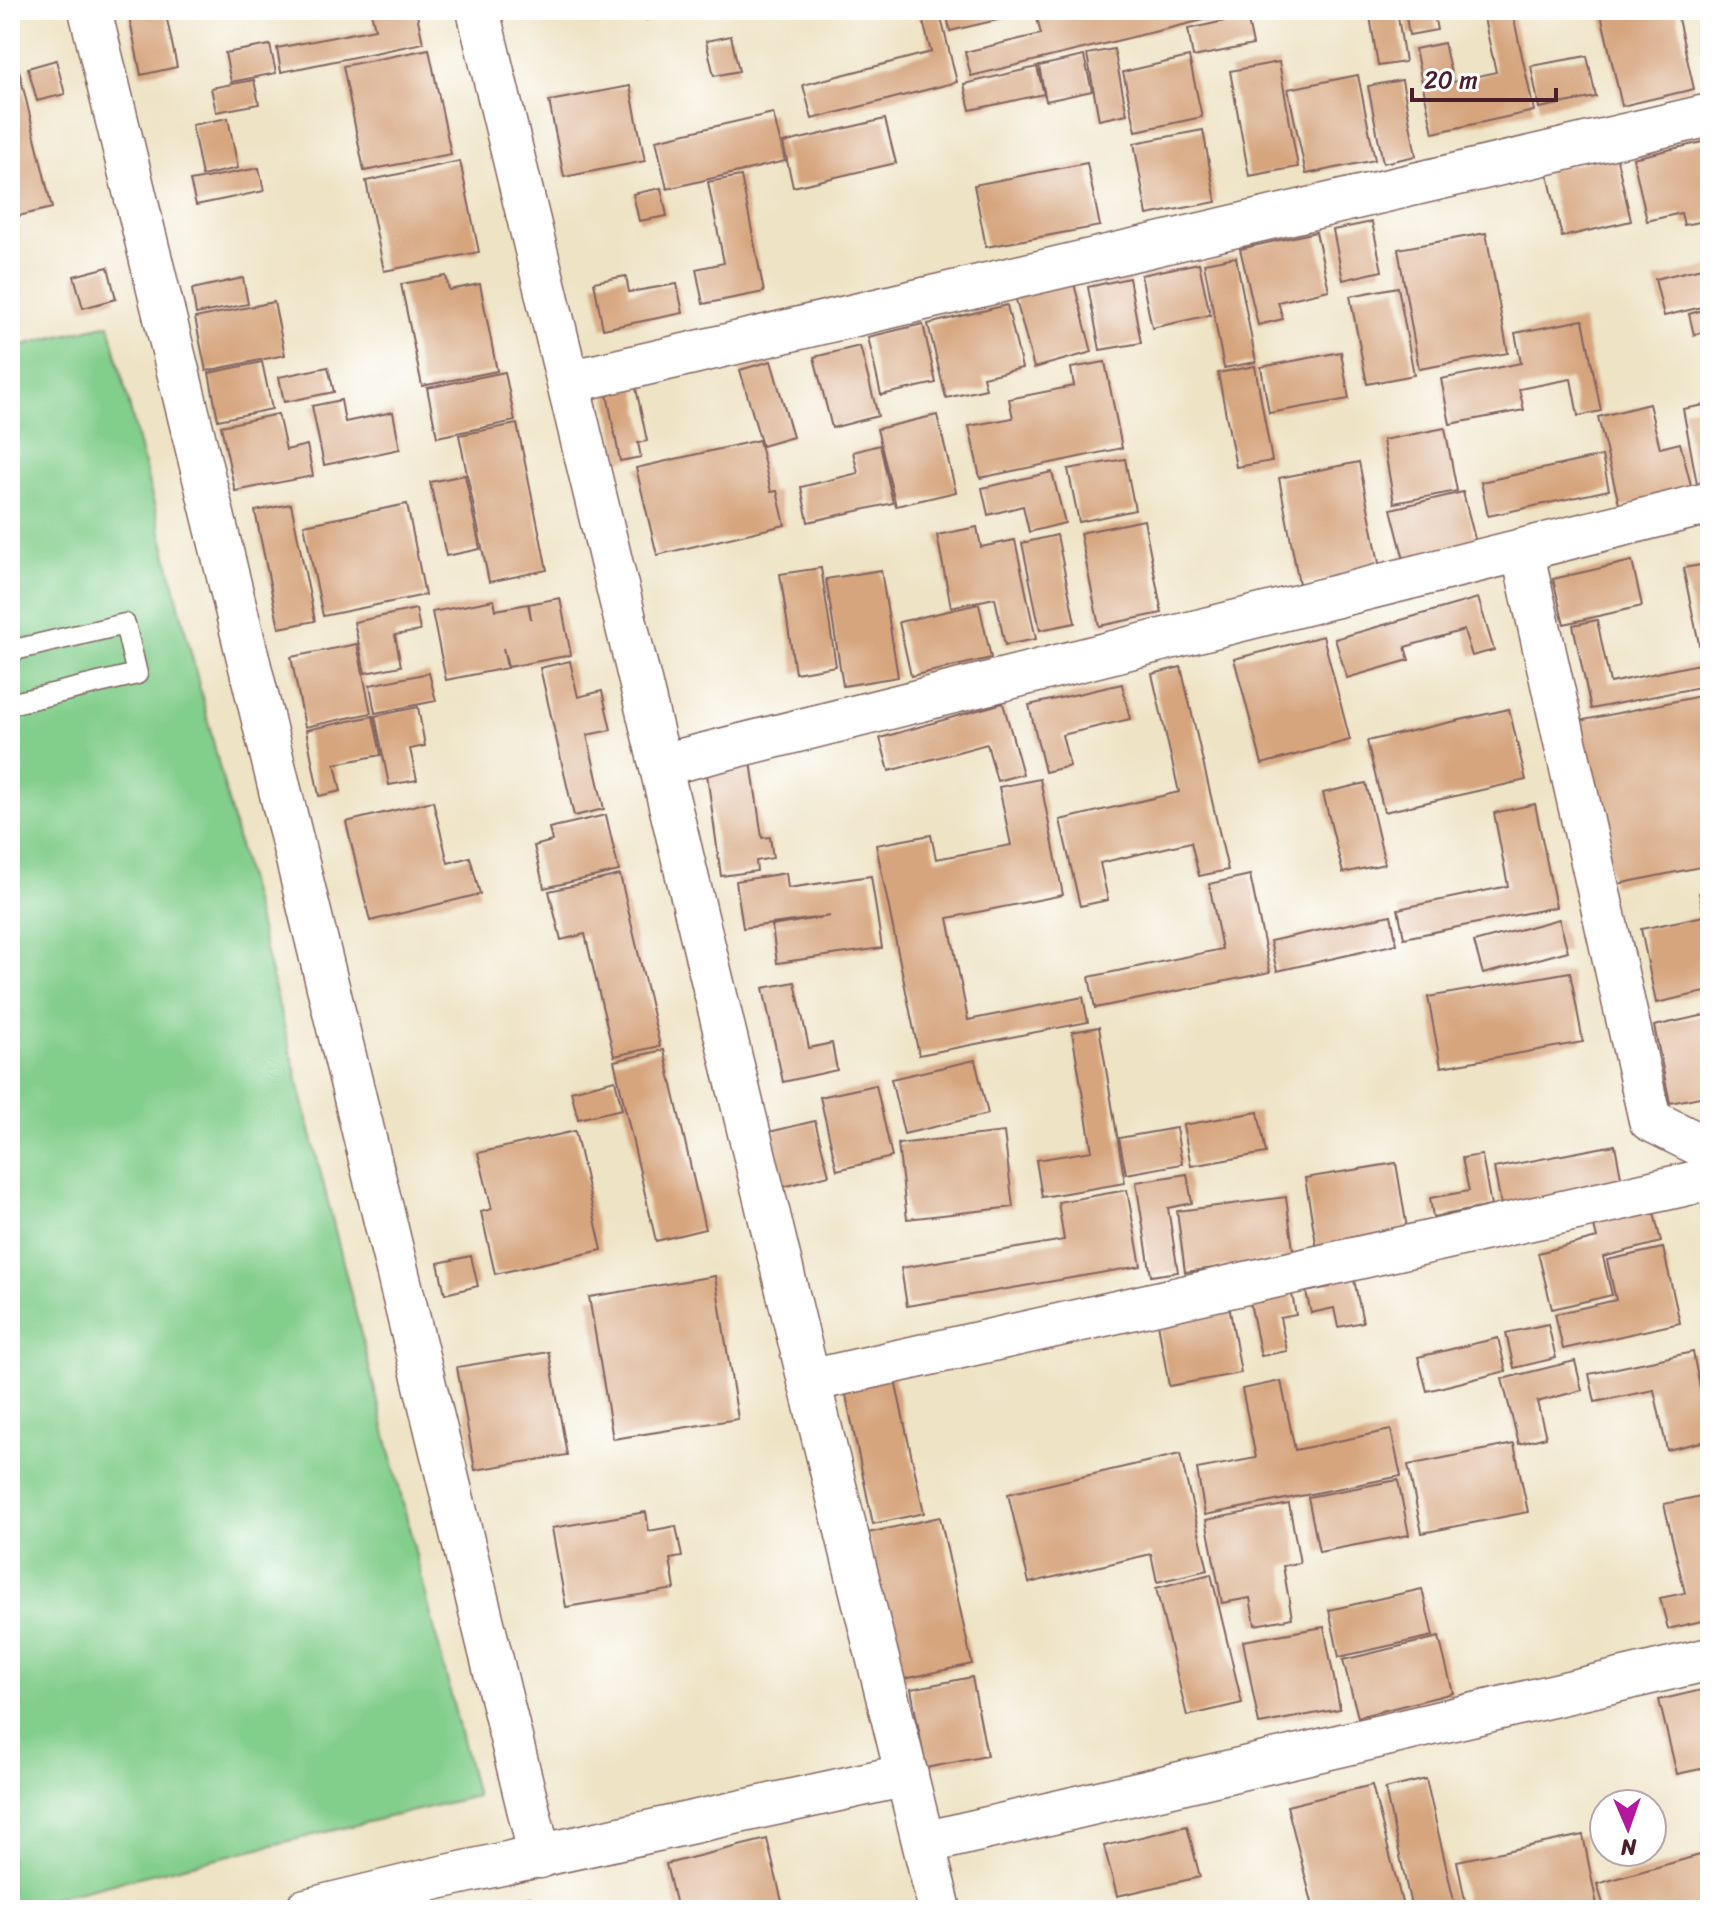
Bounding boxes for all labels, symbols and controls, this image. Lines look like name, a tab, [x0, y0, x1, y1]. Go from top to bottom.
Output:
scale bar	[1412, 52, 1556, 102]
text: 20 m	[1424, 59, 1478, 101]
north arrow	[1588, 1788, 1668, 1868]
text: N	[1620, 1828, 1638, 1867]

